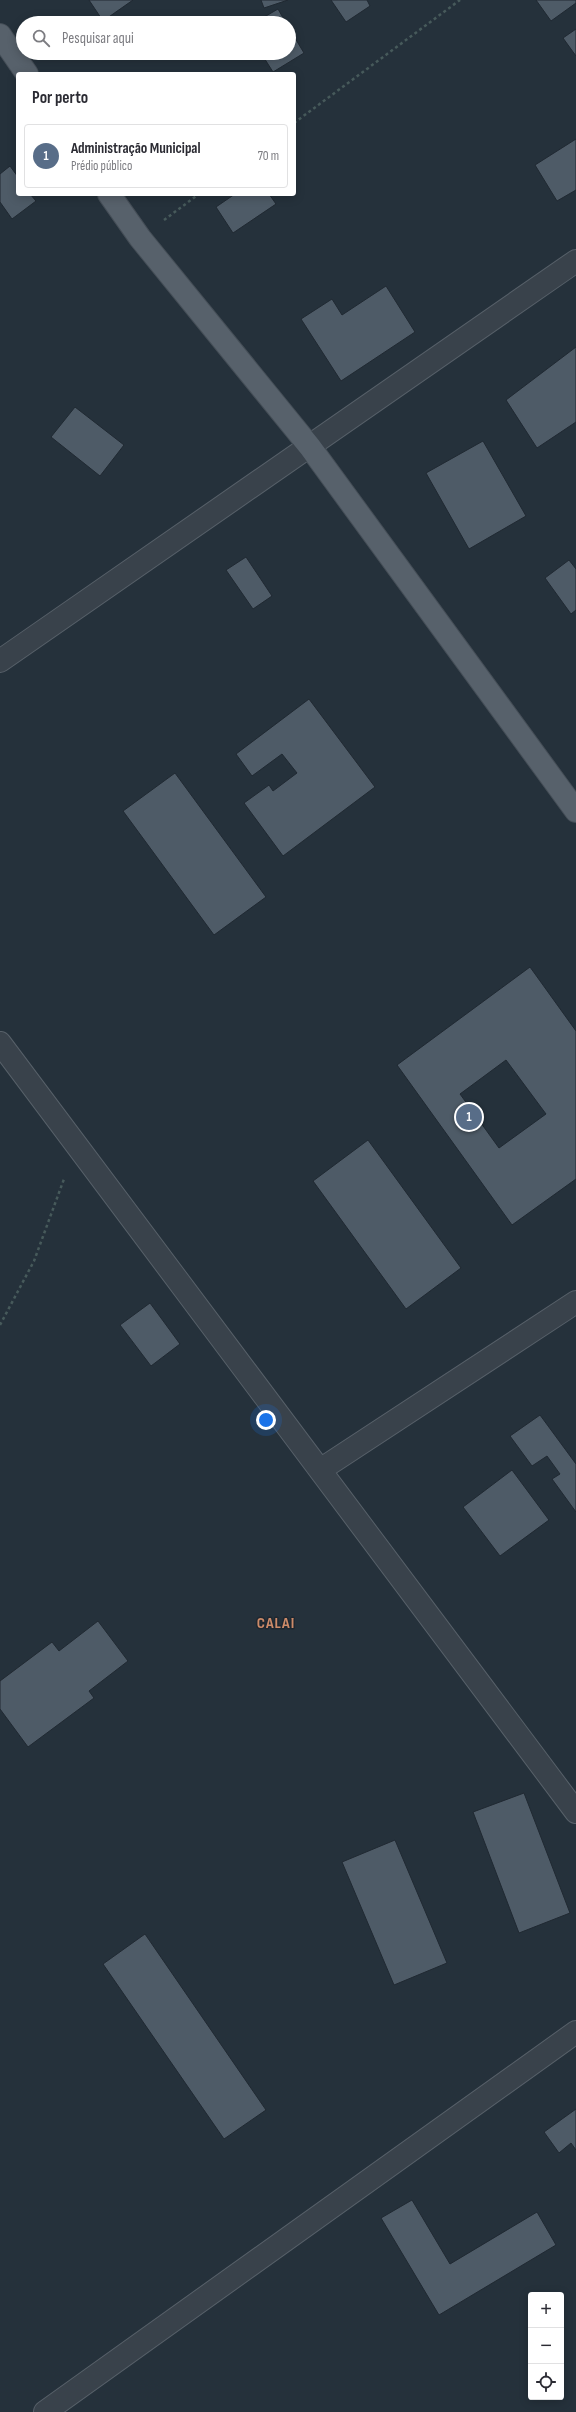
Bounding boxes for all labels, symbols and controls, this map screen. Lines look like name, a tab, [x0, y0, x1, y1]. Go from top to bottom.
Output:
search box	[16, 16, 296, 60]
icon: search	[30, 27, 52, 49]
text: Pesquisar aqui	[62, 29, 134, 48]
text: Por perto	[32, 88, 88, 108]
text: Administração Municipal	[71, 139, 201, 158]
text: 1	[43, 148, 49, 164]
text: 70 m	[258, 148, 279, 164]
text: Prédio público	[71, 158, 132, 174]
pin: 1	[456, 1102, 482, 1132]
your location	[256, 1410, 276, 1430]
district label: CALAI	[257, 1614, 295, 1633]
map controls	[528, 2292, 564, 2400]
button: +	[528, 2292, 564, 2328]
button: −	[528, 2328, 564, 2364]
button: locate	[528, 2364, 564, 2400]

